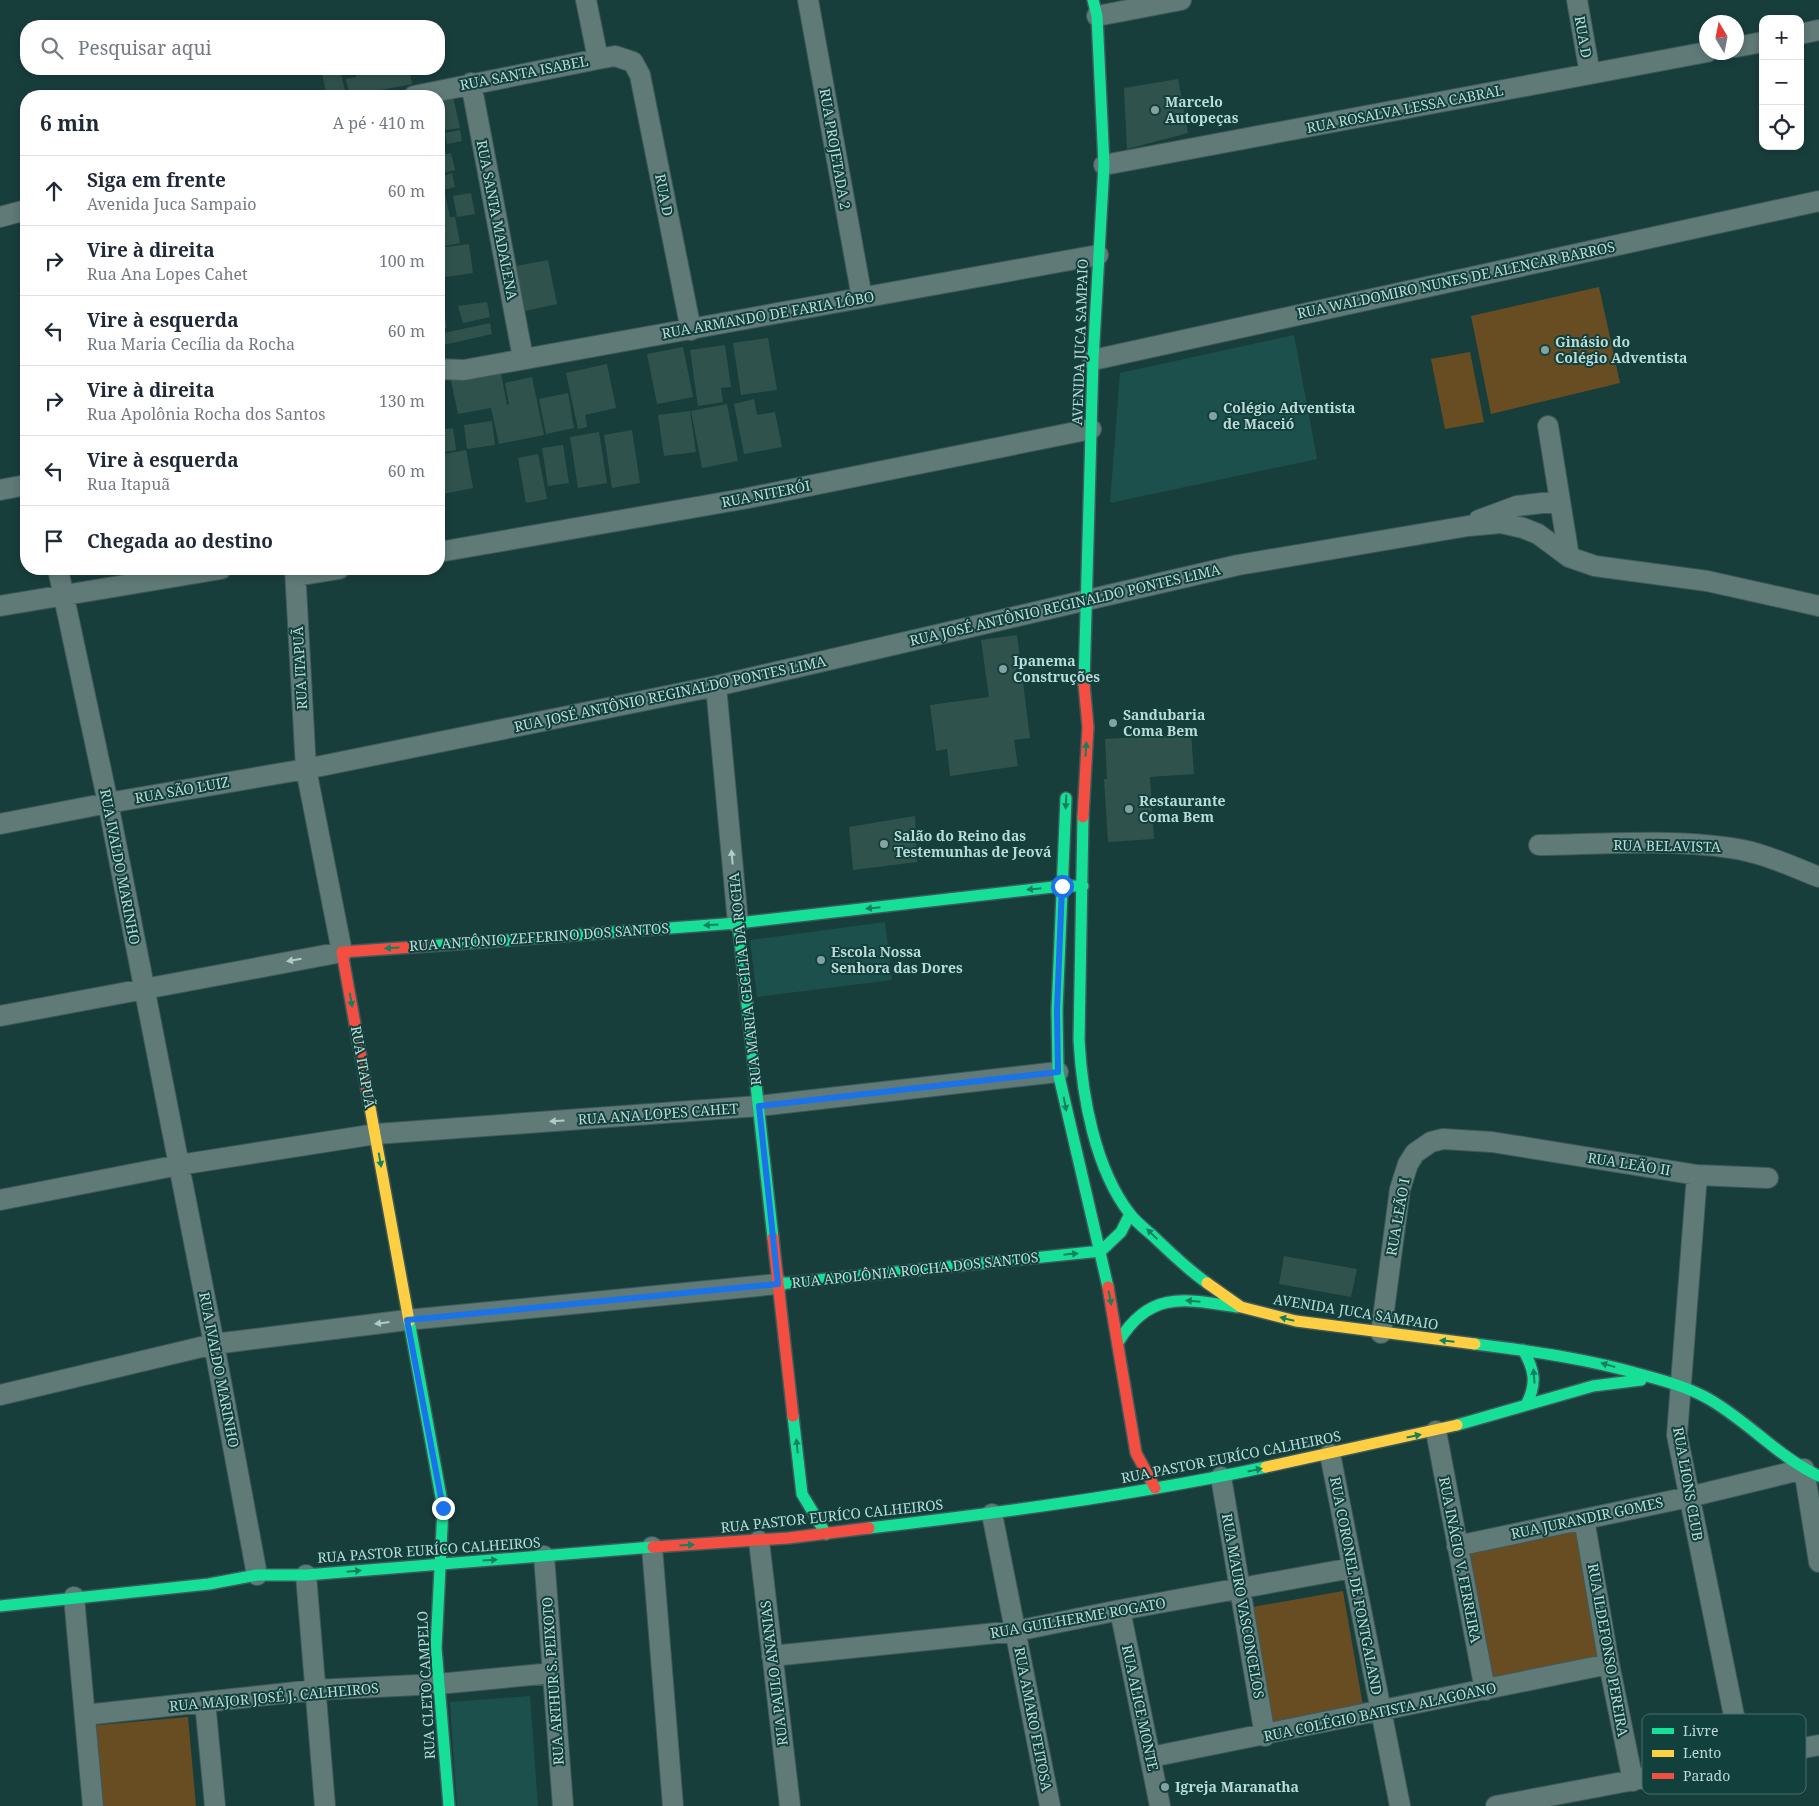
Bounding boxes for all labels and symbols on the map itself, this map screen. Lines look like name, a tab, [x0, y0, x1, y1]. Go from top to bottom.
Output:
street label: RUA D	[1570, 14, 1597, 59]
north arrow	[1699, 15, 1744, 60]
street label: RUA SANTA ISABEL	[458, 51, 590, 94]
street label: RUA ROSALVA LESSA CABRAL	[1305, 80, 1505, 137]
street label: RUA PROJETADA 2	[815, 87, 855, 211]
place label: Marcelo Autopeças	[1165, 92, 1239, 127]
marker: Marcelo Autopeças	[1149, 104, 1161, 116]
street label: RUA SANTA MADALENA	[473, 138, 522, 301]
street label: RUA D	[651, 172, 678, 218]
street label: RUA WALDOMIRO NUNES DE ALENCAR BARROS	[1295, 236, 1617, 323]
street label: AVENIDA JUCA SAMPAIO	[1067, 258, 1092, 426]
street label: RUA ARMANDO DE FARIA LÔBO	[660, 286, 876, 343]
place label: Ginásio do Colégio Adventista	[1555, 332, 1687, 367]
marker: Ginásio do Colégio Adventista	[1539, 344, 1551, 356]
place label: Colégio Adventista de Maceió	[1223, 398, 1355, 433]
marker: Colégio Adventista de Maceió	[1207, 410, 1219, 422]
street label: RUA NITERÓI	[720, 476, 812, 511]
street label: RUA JOSÉ ANTÔNIO REGINALDO PONTES LIMA	[908, 559, 1222, 650]
street label: RUA ITAPUÃ	[288, 626, 311, 710]
street label: RUA JOSÉ ANTÔNIO REGINALDO PONTES LIMA	[512, 651, 828, 736]
place label: Ipanema Construções	[1013, 651, 1100, 686]
marker: Ipanema Construções	[997, 663, 1009, 675]
place label: Sandubaria Coma Bem	[1123, 705, 1205, 740]
marker: Sandubaria Coma Bem	[1107, 717, 1119, 729]
one-way arrow	[1082, 741, 1090, 757]
street label: RUA SÃO LUIZ	[133, 772, 231, 807]
street label: RUA IVALDO MARINHO	[96, 788, 145, 946]
place label: Restaurante Coma Bem	[1139, 791, 1226, 826]
one-way arrow	[1061, 794, 1069, 810]
marker: Restaurante Coma Bem	[1123, 803, 1135, 815]
place label: Salão do Reino das Testemunhas de Jeová	[894, 826, 1051, 861]
street label: RUA BELAVISTA	[1613, 835, 1721, 856]
marker: Salão do Reino das Testemunhas de Jeová	[878, 838, 890, 850]
one-way arrow	[728, 849, 736, 865]
street label: RUA MARIA CECÍLIA DA ROCHA	[724, 872, 765, 1086]
route start	[1051, 875, 1074, 898]
one-way arrow	[1026, 885, 1042, 893]
one-way arrow	[864, 904, 880, 912]
street label: RUA ANTÔNIO ZEFERINO DOS SANTOS	[408, 918, 670, 955]
one-way arrow	[703, 921, 719, 929]
place label: Escola Nossa Senhora das Dores	[831, 942, 963, 977]
one-way arrow	[384, 945, 400, 953]
marker: Escola Nossa Senhora das Dores	[815, 954, 827, 966]
one-way arrow	[286, 957, 302, 965]
one-way arrow	[348, 992, 356, 1008]
street label: RUA ITAPUÃ	[347, 1024, 380, 1110]
one-way arrow	[1061, 1096, 1069, 1112]
street label: RUA ANA LOPES CAHET	[577, 1098, 739, 1129]
one-way arrow	[549, 1117, 565, 1125]
street label: RUA LEÃO II	[1586, 1148, 1672, 1179]
one-way arrow	[377, 1152, 385, 1168]
street label: RUA LEÃO I	[1381, 1177, 1414, 1257]
one-way arrow	[1146, 1228, 1158, 1240]
street label: RUA APOLÔNIA ROCHA DOS SANTOS	[791, 1247, 1039, 1292]
one-way arrow	[1063, 1250, 1079, 1258]
street label: AVENIDA JUCA SAMPAIO	[1272, 1289, 1440, 1334]
street label: RUA IVALDO MARINHO	[195, 1291, 244, 1449]
one-way arrow	[1107, 1291, 1115, 1307]
one-way arrow	[1185, 1297, 1201, 1305]
one-way arrow	[1279, 1314, 1294, 1322]
one-way arrow	[373, 1319, 389, 1327]
one-way arrow	[1439, 1337, 1455, 1345]
one-way arrow	[1600, 1361, 1616, 1369]
one-way arrow	[1529, 1368, 1537, 1384]
street label: RUA PASTOR EURÍCO CALHEIROS	[1119, 1426, 1342, 1487]
street label: RUA LIONS CLUB	[1669, 1426, 1708, 1542]
one-way arrow	[1406, 1432, 1421, 1440]
one-way arrow	[793, 1437, 801, 1453]
one-way arrow	[1247, 1466, 1263, 1474]
street label: RUA CORONEL DE FONTGALAND	[1326, 1475, 1387, 1697]
street label: RUA INÁCIO V. FERREIRA	[1435, 1475, 1486, 1645]
street label: RUA JURANDIR GOMES	[1509, 1492, 1665, 1543]
street label: RUA PASTOR EURÍCO CALHEIROS	[720, 1494, 944, 1537]
route end	[432, 1497, 455, 1520]
street label: RUA MAURO VASCONCELOS	[1218, 1512, 1269, 1700]
street label: RUA PASTOR EURÍCO CALHEIROS	[317, 1532, 541, 1567]
one-way arrow	[679, 1540, 695, 1548]
one-way arrow	[483, 1556, 499, 1564]
street label: RUA ILDEFONSO PEREIRA	[1584, 1562, 1633, 1738]
one-way arrow	[346, 1567, 362, 1575]
street label: RUA GUILHERME ROGATO	[989, 1593, 1167, 1642]
street label: RUA ARTHUR S. PEIXOTO	[537, 1596, 568, 1766]
street label: RUA PAULO ANANIAS	[755, 1599, 792, 1747]
street label: RUA CLETO CAMPELO	[412, 1610, 439, 1760]
street label: RUA ALICE MONTE	[1118, 1643, 1163, 1773]
street label: RUA AMARO FEITOSA	[1010, 1645, 1057, 1793]
street label: RUA MAJOR JOSÉ J. CALHEIROS	[168, 1678, 379, 1715]
street label: RUA COLÉGIO BATISTA ALAGOANO	[1262, 1678, 1498, 1745]
legend	[1642, 1714, 1806, 1794]
text: Livre	[1683, 1721, 1718, 1740]
text: Lento	[1683, 1743, 1721, 1762]
text: Parado	[1683, 1766, 1730, 1785]
place label: Igreja Maranatha	[1175, 1777, 1299, 1796]
marker: Igreja Maranatha	[1159, 1781, 1171, 1793]

